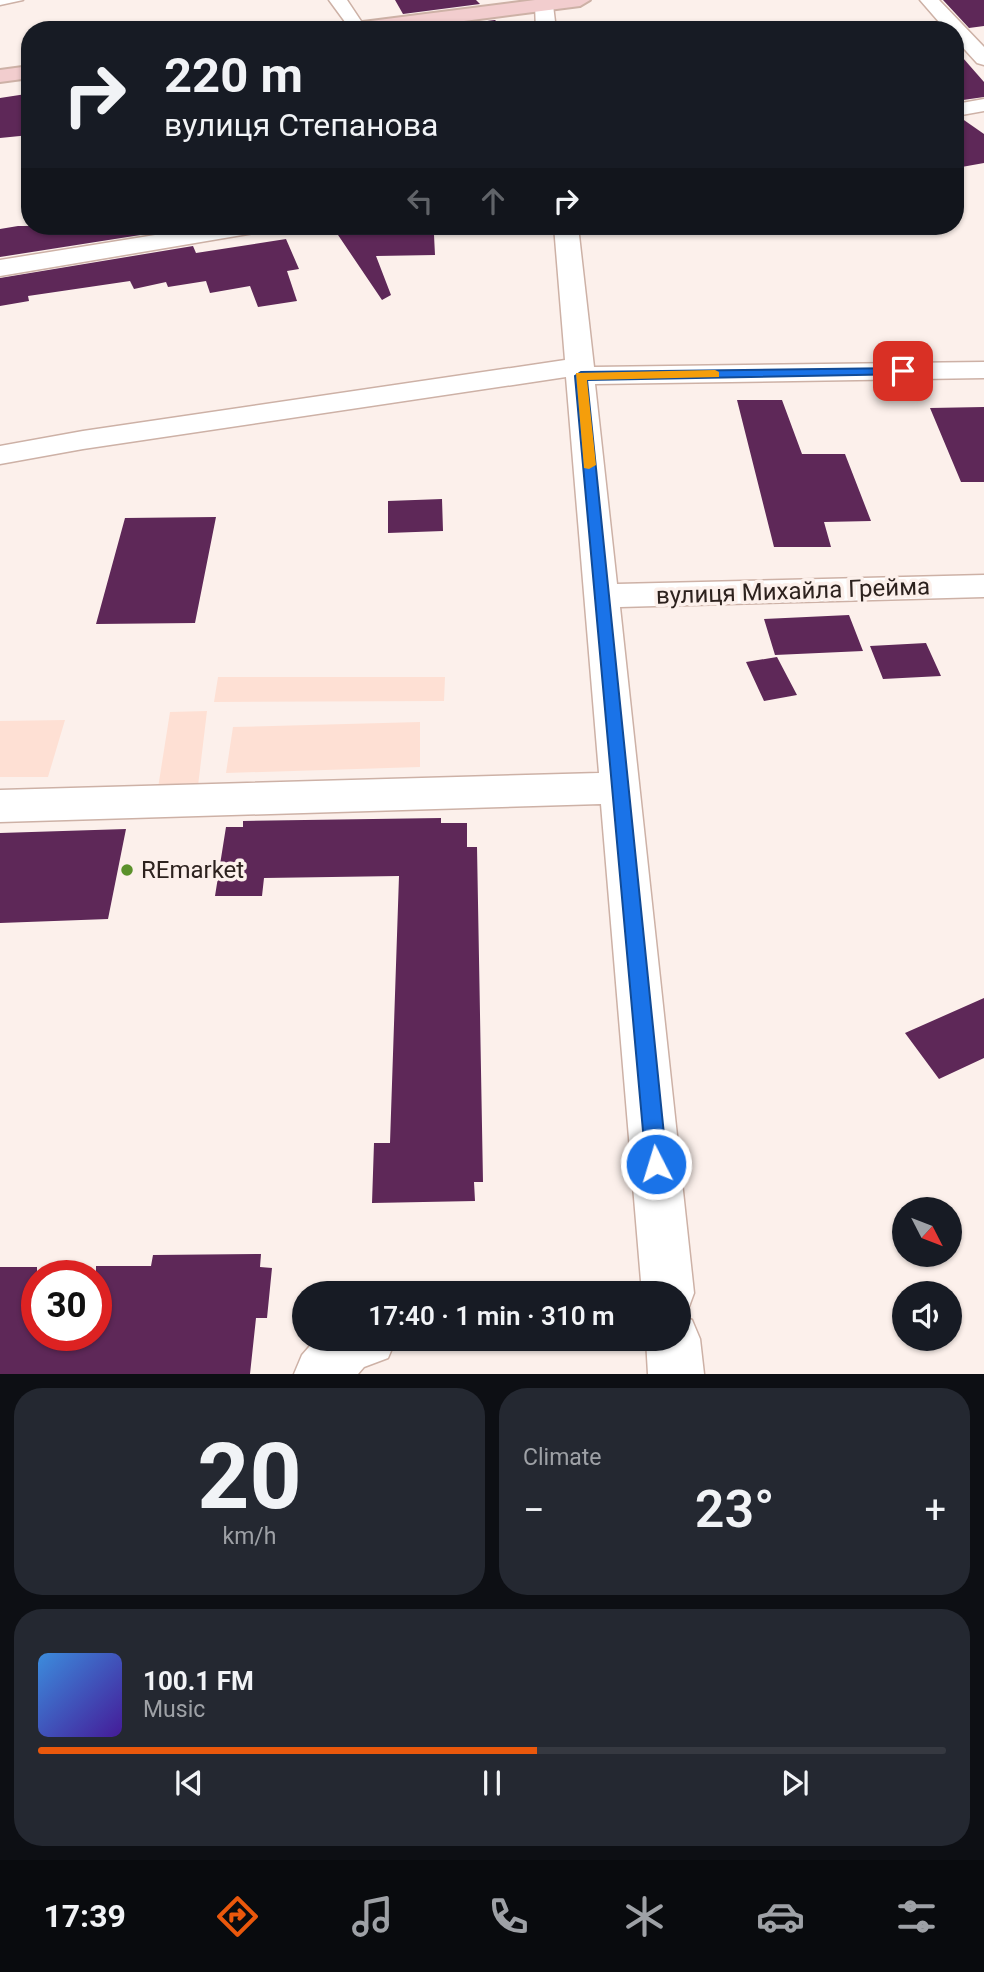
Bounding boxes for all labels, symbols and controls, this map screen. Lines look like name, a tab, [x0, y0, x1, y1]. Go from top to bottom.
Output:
text: 220 m	[164, 47, 303, 104]
icon: right	[49, 49, 140, 140]
text: вулиця Степанова	[164, 106, 438, 144]
icon: left	[401, 182, 439, 220]
icon: ahead	[474, 182, 512, 220]
icon: right	[547, 182, 585, 220]
pin	[873, 341, 933, 401]
icon: arrive	[884, 352, 922, 390]
street label: вулиця Михайла Грейма	[656, 572, 930, 610]
place label: REmarket	[141, 856, 244, 884]
marker: REmarket	[119, 862, 135, 878]
position arrow	[619, 1127, 693, 1201]
north arrow	[892, 1197, 962, 1267]
map controls	[892, 1197, 962, 1351]
speed limit sign: 30	[21, 1260, 112, 1351]
button: sound	[892, 1281, 962, 1351]
text: 17:40 · 1 min · 310 m	[368, 1301, 615, 1331]
text: 20	[197, 1424, 302, 1530]
text: Climate	[523, 1444, 602, 1471]
text: 23°	[695, 1479, 774, 1540]
text: −	[523, 1488, 545, 1532]
text: +	[924, 1488, 946, 1532]
text: km/h	[223, 1523, 277, 1550]
text: 100.1 FM	[143, 1666, 254, 1696]
text: Music	[143, 1696, 205, 1723]
icon: previous	[170, 1764, 208, 1802]
icon: pause	[473, 1764, 511, 1802]
icon: next	[776, 1764, 814, 1802]
icon: directions	[213, 1892, 262, 1941]
icon: music	[348, 1892, 397, 1941]
icon: phone	[484, 1892, 533, 1941]
icon: climate	[620, 1892, 669, 1941]
icon: car	[756, 1892, 805, 1941]
icon: filters	[892, 1892, 941, 1941]
text: 17:39	[43, 1897, 126, 1935]

